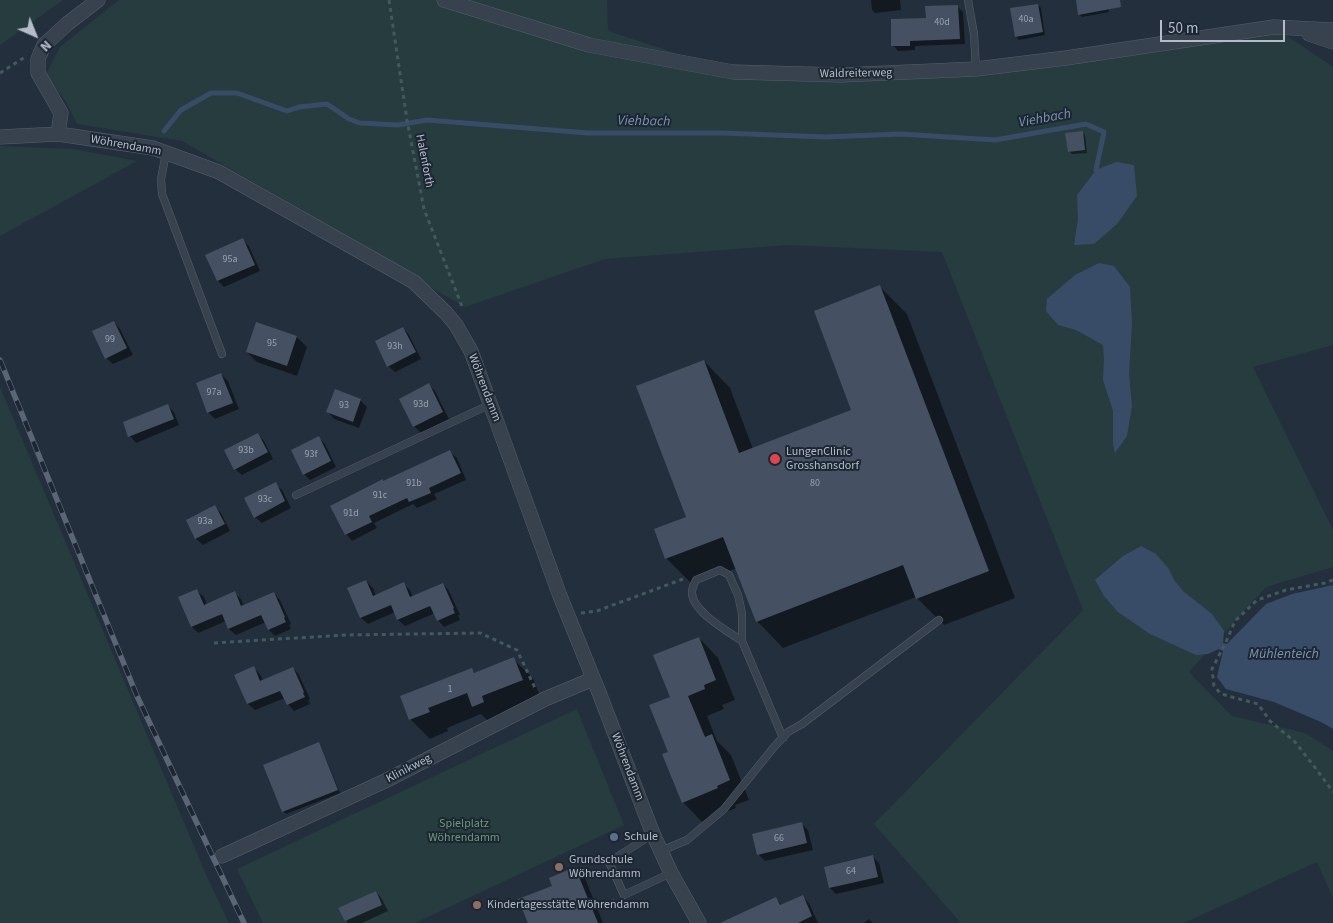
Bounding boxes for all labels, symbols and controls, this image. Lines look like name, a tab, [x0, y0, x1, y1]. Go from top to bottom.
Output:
north arrow	[10, 10, 60, 60]
scale bar	[1163, 10, 1288, 42]
house number: 40a	[1019, 14, 1033, 26]
house number: 40d	[934, 17, 950, 29]
text: 50 m	[1168, 18, 1198, 39]
text: N	[35, 35, 56, 56]
street label: Waldreiterweg	[820, 66, 892, 82]
water label: Viehbach	[1018, 106, 1072, 132]
water label: Viehbach	[617, 113, 671, 131]
street label: Wöhrendamm	[89, 133, 163, 159]
street label: Halenforth	[412, 133, 436, 189]
house number: 95a	[223, 254, 237, 266]
house number: 99	[105, 334, 115, 346]
house number: 95	[267, 338, 277, 350]
house number: 93h	[387, 341, 403, 353]
street label: Wöhrendamm	[464, 352, 504, 424]
house number: 97a	[207, 387, 221, 399]
house number: 93d	[413, 399, 429, 411]
house number: 93	[339, 400, 349, 412]
house number: 93b	[238, 445, 254, 457]
place label: LungenClinic Grosshansdorf	[786, 445, 859, 473]
house number: 93f	[305, 449, 317, 461]
marker: LungenClinic Grosshansdorf	[768, 452, 782, 466]
house number: 91b	[406, 478, 422, 490]
house number: 80	[810, 478, 820, 490]
house number: 91c	[373, 490, 387, 502]
house number: 93c	[258, 494, 272, 506]
house number: 91d	[343, 508, 359, 520]
house number: 93a	[198, 516, 212, 528]
water label: Mühlenteich	[1249, 647, 1319, 663]
house number: 1	[448, 684, 452, 696]
street label: Wöhrendamm	[607, 731, 647, 803]
street label: Klinikweg	[384, 751, 434, 787]
park label: Spielplatz Wöhrendamm	[428, 817, 500, 845]
place label: Schule	[624, 830, 658, 844]
marker: Schule	[608, 831, 620, 843]
house number: 66	[774, 833, 784, 845]
place label: Grundschule Wöhrendamm	[569, 853, 641, 881]
marker: Grundschule Wöhrendamm	[553, 861, 565, 873]
house number: 64	[846, 866, 856, 878]
place label: Kindertagesstätte Wöhrendamm	[487, 898, 649, 912]
marker: Kindertagesstätte Wöhrendamm	[471, 899, 483, 911]

